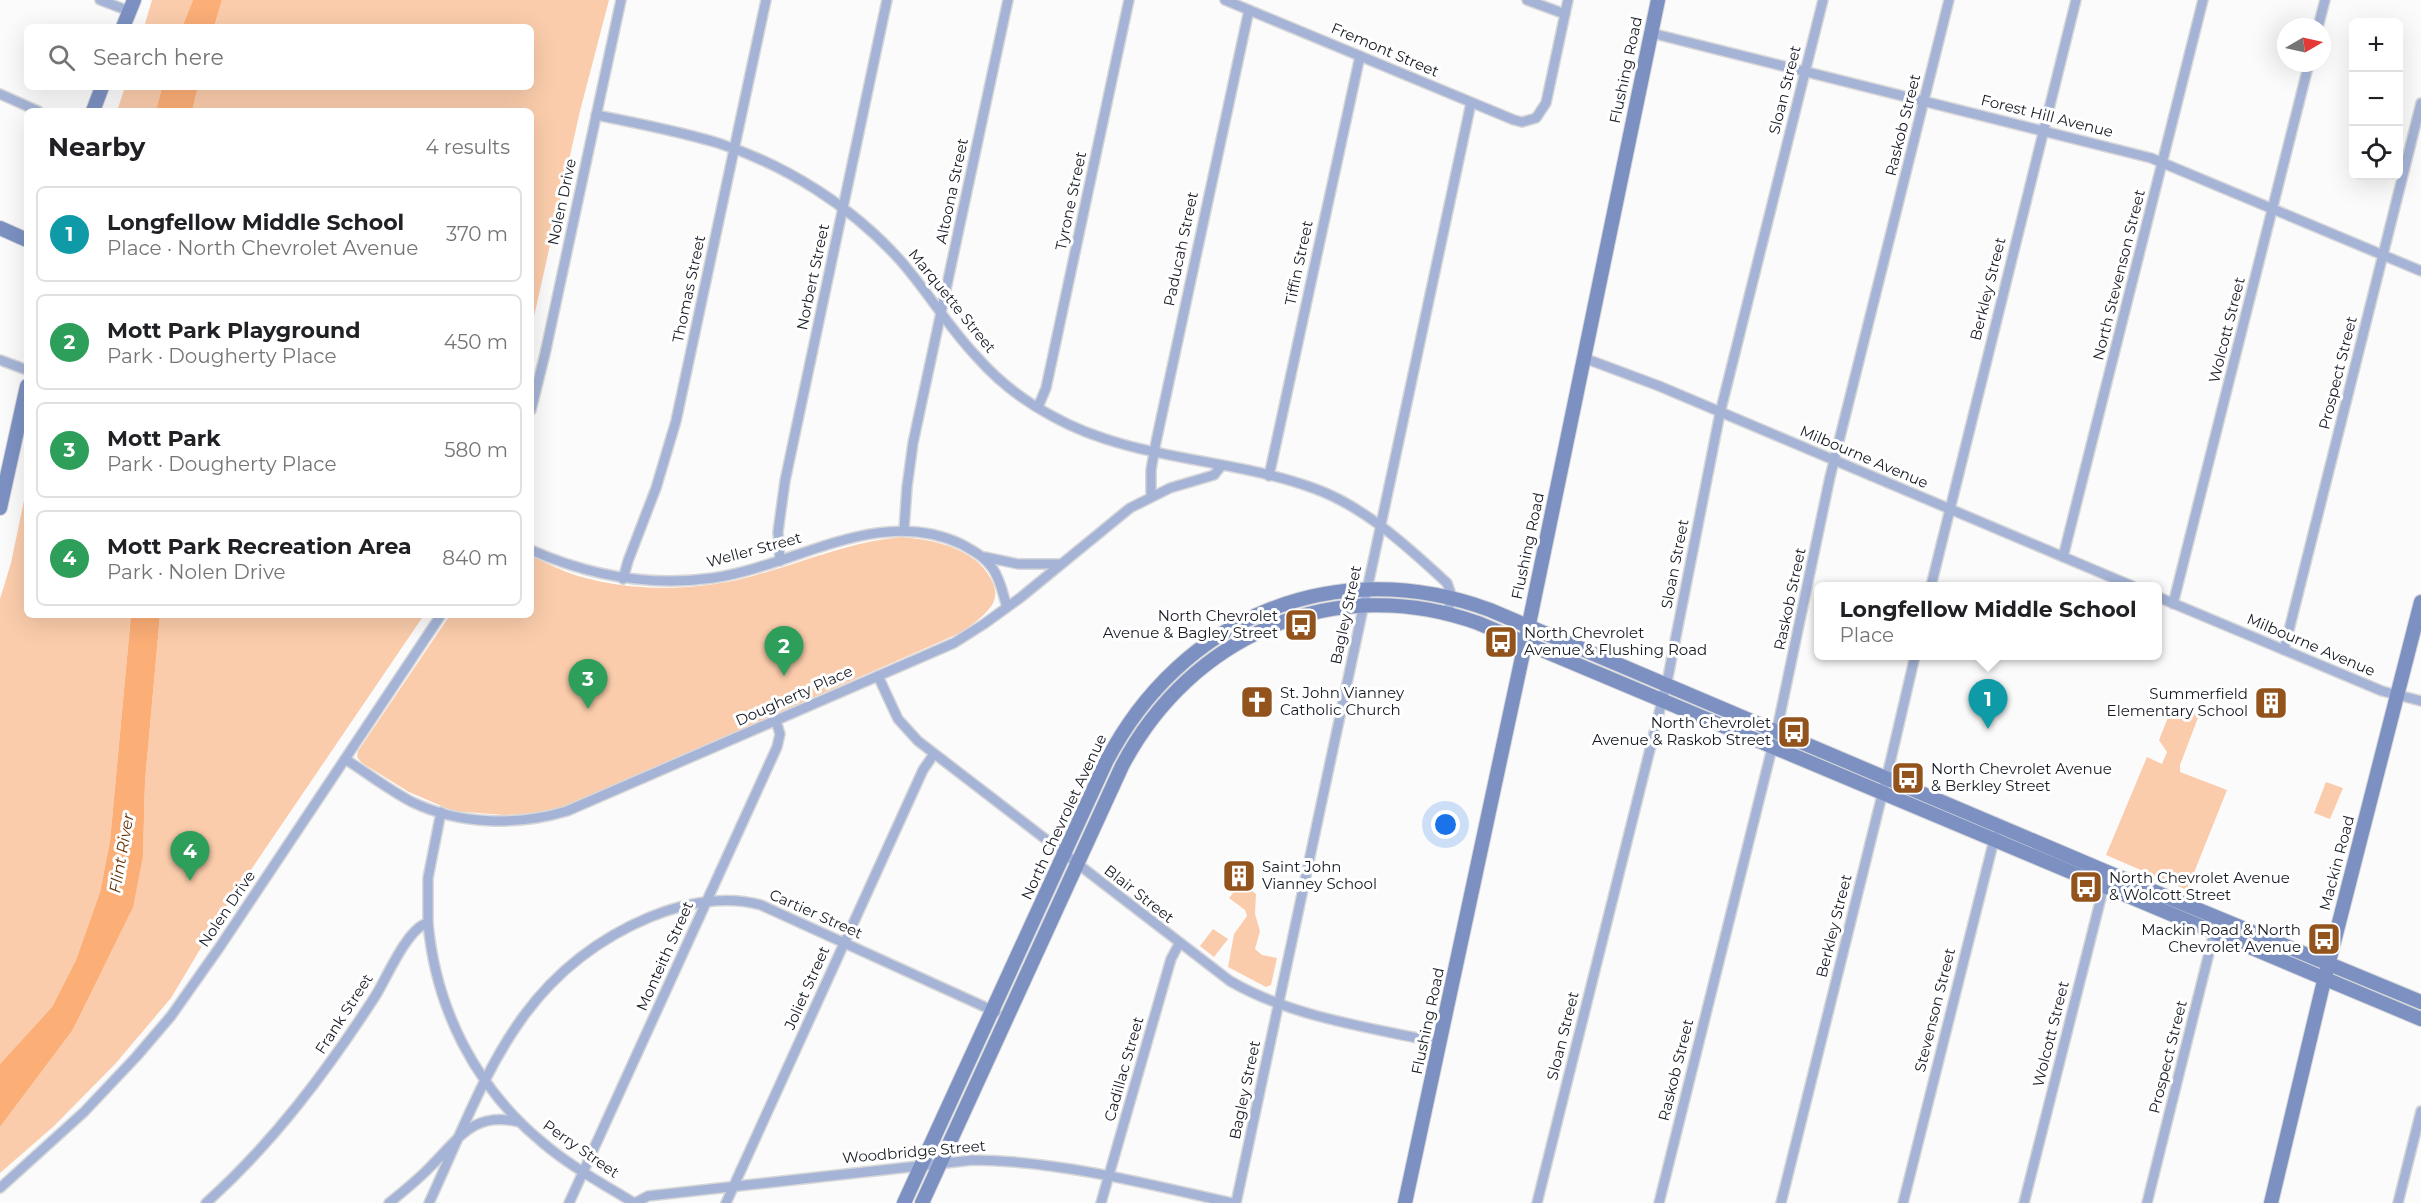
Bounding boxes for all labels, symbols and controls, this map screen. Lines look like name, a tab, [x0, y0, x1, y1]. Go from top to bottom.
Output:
street label: Flushing Road	[1605, 15, 1646, 125]
street label: Fremont Street	[1329, 18, 1442, 81]
north arrow	[2277, 18, 2331, 72]
map controls	[2349, 18, 2403, 180]
button: +	[2349, 18, 2403, 72]
search box	[24, 24, 534, 90]
icon: search	[45, 41, 78, 74]
street label: Sloan Street	[1764, 43, 1805, 136]
text: Search here	[93, 44, 224, 71]
street label: Raskob Street	[1881, 72, 1924, 178]
button: −	[2349, 72, 2403, 126]
street label: Forest Hill Avenue	[1979, 90, 2115, 141]
button: locate	[2349, 126, 2403, 180]
text: Nearby	[48, 131, 145, 163]
text: 4 results	[425, 135, 510, 159]
street label: Altoona Street	[931, 136, 972, 245]
street label: Tyrone Street	[1051, 150, 1090, 252]
street label: Nolen Drive	[543, 157, 580, 247]
street label: North Stevenson Street	[2088, 188, 2149, 362]
street label: Paducah Street	[1159, 190, 1202, 308]
text: Longfellow Middle School	[107, 209, 404, 236]
street label: Tiffin Street	[1280, 219, 1317, 307]
text: 1	[66, 222, 73, 246]
text: 370 m	[446, 222, 508, 246]
street label: Norbert Street	[792, 222, 833, 332]
street label: Thomas Street	[668, 233, 709, 344]
street label: Berkley Street	[1966, 235, 2010, 342]
text: Place · North Chevrolet Avenue	[107, 236, 418, 260]
street label: Marquette Street	[905, 245, 1000, 357]
street label: Wolcott Street	[2204, 275, 2249, 385]
street label: Prospect Street	[2314, 314, 2361, 432]
text: Mott Park Playground	[107, 317, 361, 344]
text: 2	[64, 330, 75, 354]
text: 450 m	[444, 330, 508, 354]
text: Park · Dougherty Place	[107, 344, 337, 368]
street label: Milbourne Avenue	[1797, 421, 1931, 492]
text: Mott Park	[107, 425, 221, 452]
text: 3	[64, 438, 75, 462]
text: 580 m	[444, 438, 508, 462]
text: Park · Dougherty Place	[107, 452, 337, 476]
street label: Flushing Road	[1507, 491, 1548, 601]
street label: Sloan Street	[1657, 517, 1693, 610]
street label: Weller Street	[704, 528, 803, 571]
text: Mott Park Recreation Area	[107, 533, 412, 560]
text: 4	[63, 546, 76, 570]
text: 840 m	[442, 546, 508, 570]
street label: Raskob Street	[1769, 546, 1810, 652]
text: Park · Nolen Drive	[107, 560, 286, 584]
street label: Bagley Street	[1326, 564, 1365, 666]
popup	[1814, 582, 2162, 660]
text: Longfellow Middle School	[1839, 596, 2137, 623]
place label: North Chevrolet Avenue & Bagley Street	[1103, 606, 1278, 642]
bus stop icon: North Chevrolet Avenue & Bagley Street	[1283, 607, 1319, 643]
street label: Milbourne Avenue	[2244, 609, 2378, 680]
place label: North Chevrolet Avenue & Flushing Road	[1524, 623, 1707, 659]
text: Place	[1839, 623, 1894, 647]
bus stop icon: North Chevrolet Avenue & Flushing Road	[1483, 624, 1519, 660]
pin: 2	[764, 626, 804, 676]
pin: 3	[568, 660, 608, 709]
street label: Dougherty Place	[732, 661, 855, 730]
pin: 1	[1968, 680, 2008, 729]
place label: St. John Vianney Catholic Church	[1280, 683, 1405, 719]
church icon: St. John Vianney Catholic Church	[1239, 684, 1275, 720]
place label: Summerfield Elementary School	[2107, 684, 2248, 720]
building icon: Summerfield Elementary School	[2253, 685, 2289, 721]
place label: North Chevrolet Avenue & Raskob Street	[1592, 713, 1771, 749]
bus stop icon: North Chevrolet Avenue & Raskob Street	[1776, 714, 1812, 750]
street label: North Chevrolet Avenue	[1017, 731, 1110, 903]
place label: North Chevrolet Avenue & Berkley Street	[1931, 759, 2112, 795]
bus stop icon: North Chevrolet Avenue & Berkley Street	[1890, 760, 1926, 796]
your location	[1431, 810, 1460, 839]
water label: Flint River	[105, 811, 138, 894]
street label: Mackin Road	[2315, 813, 2358, 913]
pin: 4	[170, 832, 210, 881]
place label: Saint John Vianney School	[1262, 857, 1377, 893]
building icon: Saint John Vianney School	[1221, 858, 1257, 894]
street label: Blair Street	[1101, 860, 1178, 927]
street label: Nolen Drive	[194, 867, 259, 951]
place label: North Chevrolet Avenue & Wolcott Street	[2109, 868, 2290, 904]
bus stop icon: North Chevrolet Avenue & Wolcott Street	[2068, 869, 2104, 905]
street label: Berkley Street	[1812, 872, 1856, 979]
street label: Cartier Street	[767, 885, 866, 943]
street label: Monteith Street	[632, 898, 697, 1014]
place label: Mackin Road & North Chevrolet Avenue	[2141, 920, 2301, 956]
bus stop icon: Mackin Road & North Chevrolet Avenue	[2306, 921, 2342, 957]
street label: Joliet Street	[779, 943, 833, 1033]
street label: Stevenson Street	[1910, 946, 1959, 1074]
street label: Flushing Road	[1407, 966, 1448, 1076]
street label: Frank Street	[311, 970, 377, 1057]
street label: Wolcott Street	[2028, 979, 2073, 1089]
street label: Sloan Street	[1542, 989, 1583, 1082]
street label: Prospect Street	[2144, 998, 2191, 1116]
street label: Cadillac Street	[1099, 1014, 1148, 1124]
street label: Raskob Street	[1654, 1017, 1697, 1123]
street label: Bagley Street	[1225, 1039, 1264, 1141]
street label: Perry Street	[539, 1115, 623, 1182]
street label: Woodbridge Street	[842, 1136, 986, 1167]

